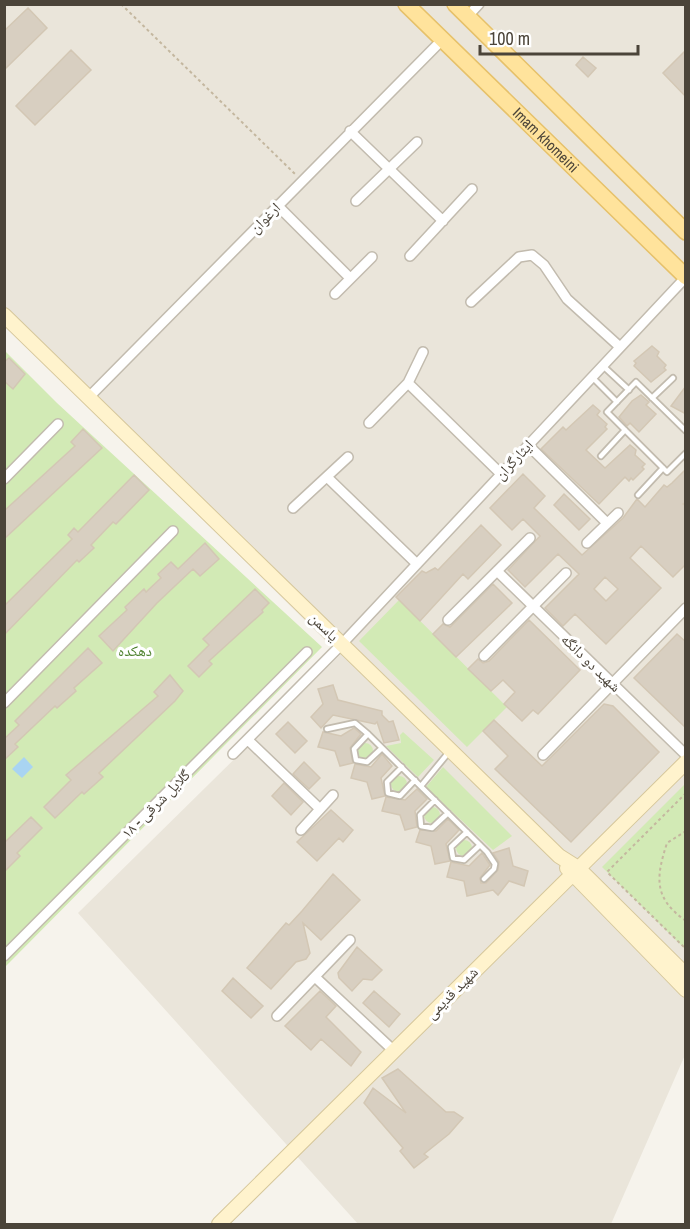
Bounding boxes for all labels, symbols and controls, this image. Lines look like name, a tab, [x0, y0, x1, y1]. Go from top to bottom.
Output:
scale bar	[480, 18, 638, 56]
text: 100 m	[489, 26, 530, 51]
street label: Imam khomeini	[508, 103, 584, 177]
street label: ارغوان	[244, 197, 285, 238]
street label: ایثارگران	[489, 435, 538, 485]
street label: یاسمن	[305, 607, 344, 646]
street label: شهید دو دانگه	[557, 629, 626, 697]
park label: دهکده	[118, 640, 152, 661]
street label: گلایل شرقی - ۱۸	[116, 764, 195, 843]
street label: شهید قدیمی	[421, 962, 483, 1024]

